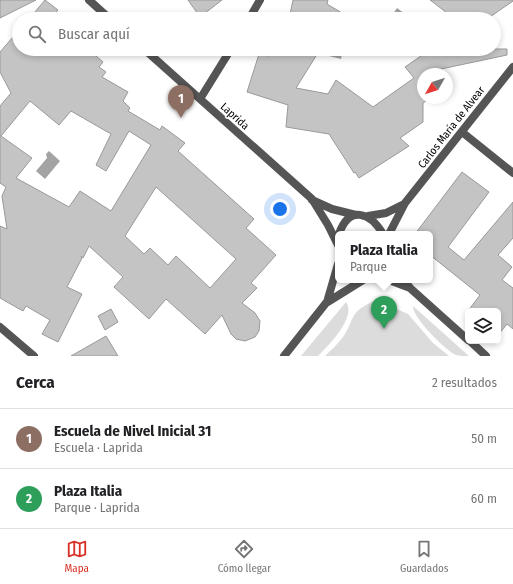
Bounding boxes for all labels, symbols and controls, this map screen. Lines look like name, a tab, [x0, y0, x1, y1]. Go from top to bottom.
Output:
search box	[12, 12, 501, 56]
icon: search	[26, 23, 48, 45]
text: Buscar aquí	[58, 25, 130, 43]
north arrow	[417, 68, 453, 104]
street label: Carlos María de Alvear	[415, 84, 487, 171]
pin: 1	[168, 85, 194, 118]
street label: Laprida	[218, 100, 252, 133]
your location	[270, 199, 290, 219]
popup	[335, 231, 433, 283]
text: Plaza Italia	[350, 241, 418, 259]
text: Parque	[350, 259, 387, 274]
pin: 2	[371, 296, 397, 329]
map controls	[465, 308, 501, 344]
button: layers	[465, 308, 501, 344]
text: Cerca	[16, 372, 55, 393]
text: 2 resultados	[432, 375, 497, 390]
text: Escuela de Nivel Inicial 31	[54, 422, 211, 440]
text: 1	[26, 431, 32, 446]
text: 50 m	[471, 431, 497, 446]
text: Escuela · Laprida	[54, 440, 143, 455]
text: Plaza Italia	[54, 482, 122, 500]
text: 2	[26, 491, 32, 506]
text: 60 m	[471, 491, 497, 506]
text: Parque · Laprida	[54, 500, 140, 515]
tab: Mapa	[64, 538, 89, 575]
tab: Cómo llegar	[218, 538, 271, 575]
tab: Guardados	[400, 538, 449, 575]

